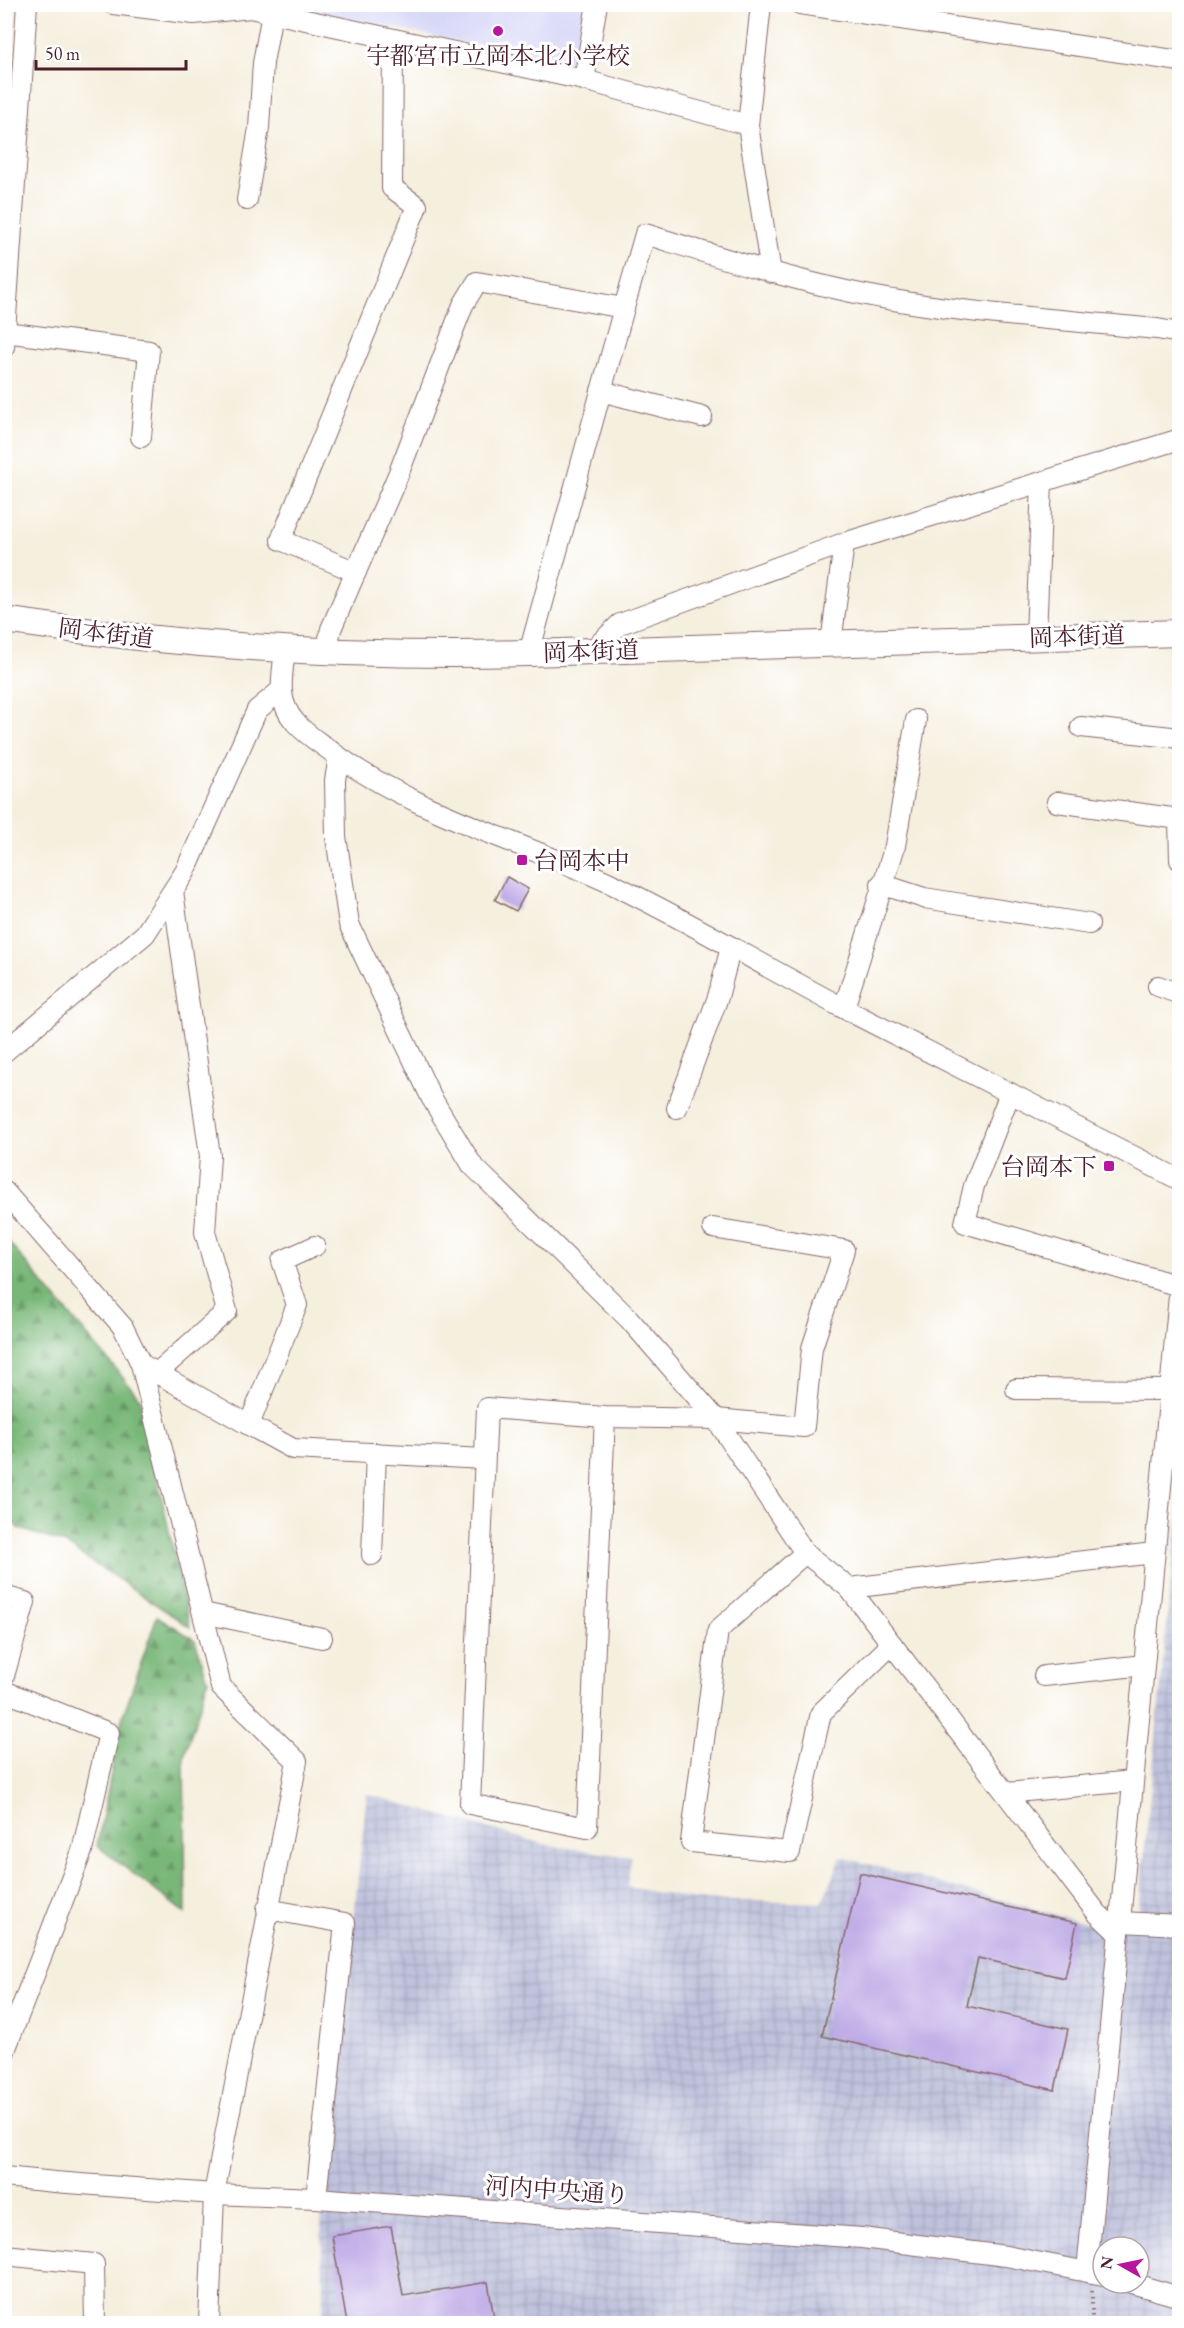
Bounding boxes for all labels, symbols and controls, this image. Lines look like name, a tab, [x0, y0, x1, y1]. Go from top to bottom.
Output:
marker: 宇都宮市立岡本北小学校	[491, 24, 505, 38]
scale bar	[36, 33, 186, 71]
place label: 宇都宮市立岡本北小学校	[366, 40, 630, 71]
text: 50 m	[45, 42, 80, 65]
street label: 岡本街道	[56, 612, 156, 654]
street label: 岡本街道	[1028, 619, 1126, 653]
street label: 岡本街道	[542, 634, 640, 668]
place label: 台岡本中	[534, 845, 630, 876]
marker: 台岡本中	[515, 853, 529, 867]
place label: 台岡本下	[1001, 1151, 1097, 1182]
marker: 台岡本下	[1102, 1159, 1116, 1173]
street label: 河内中央通り	[484, 2170, 630, 2210]
north arrow	[1091, 2235, 1151, 2295]
text: N	[1095, 2255, 1118, 2271]

